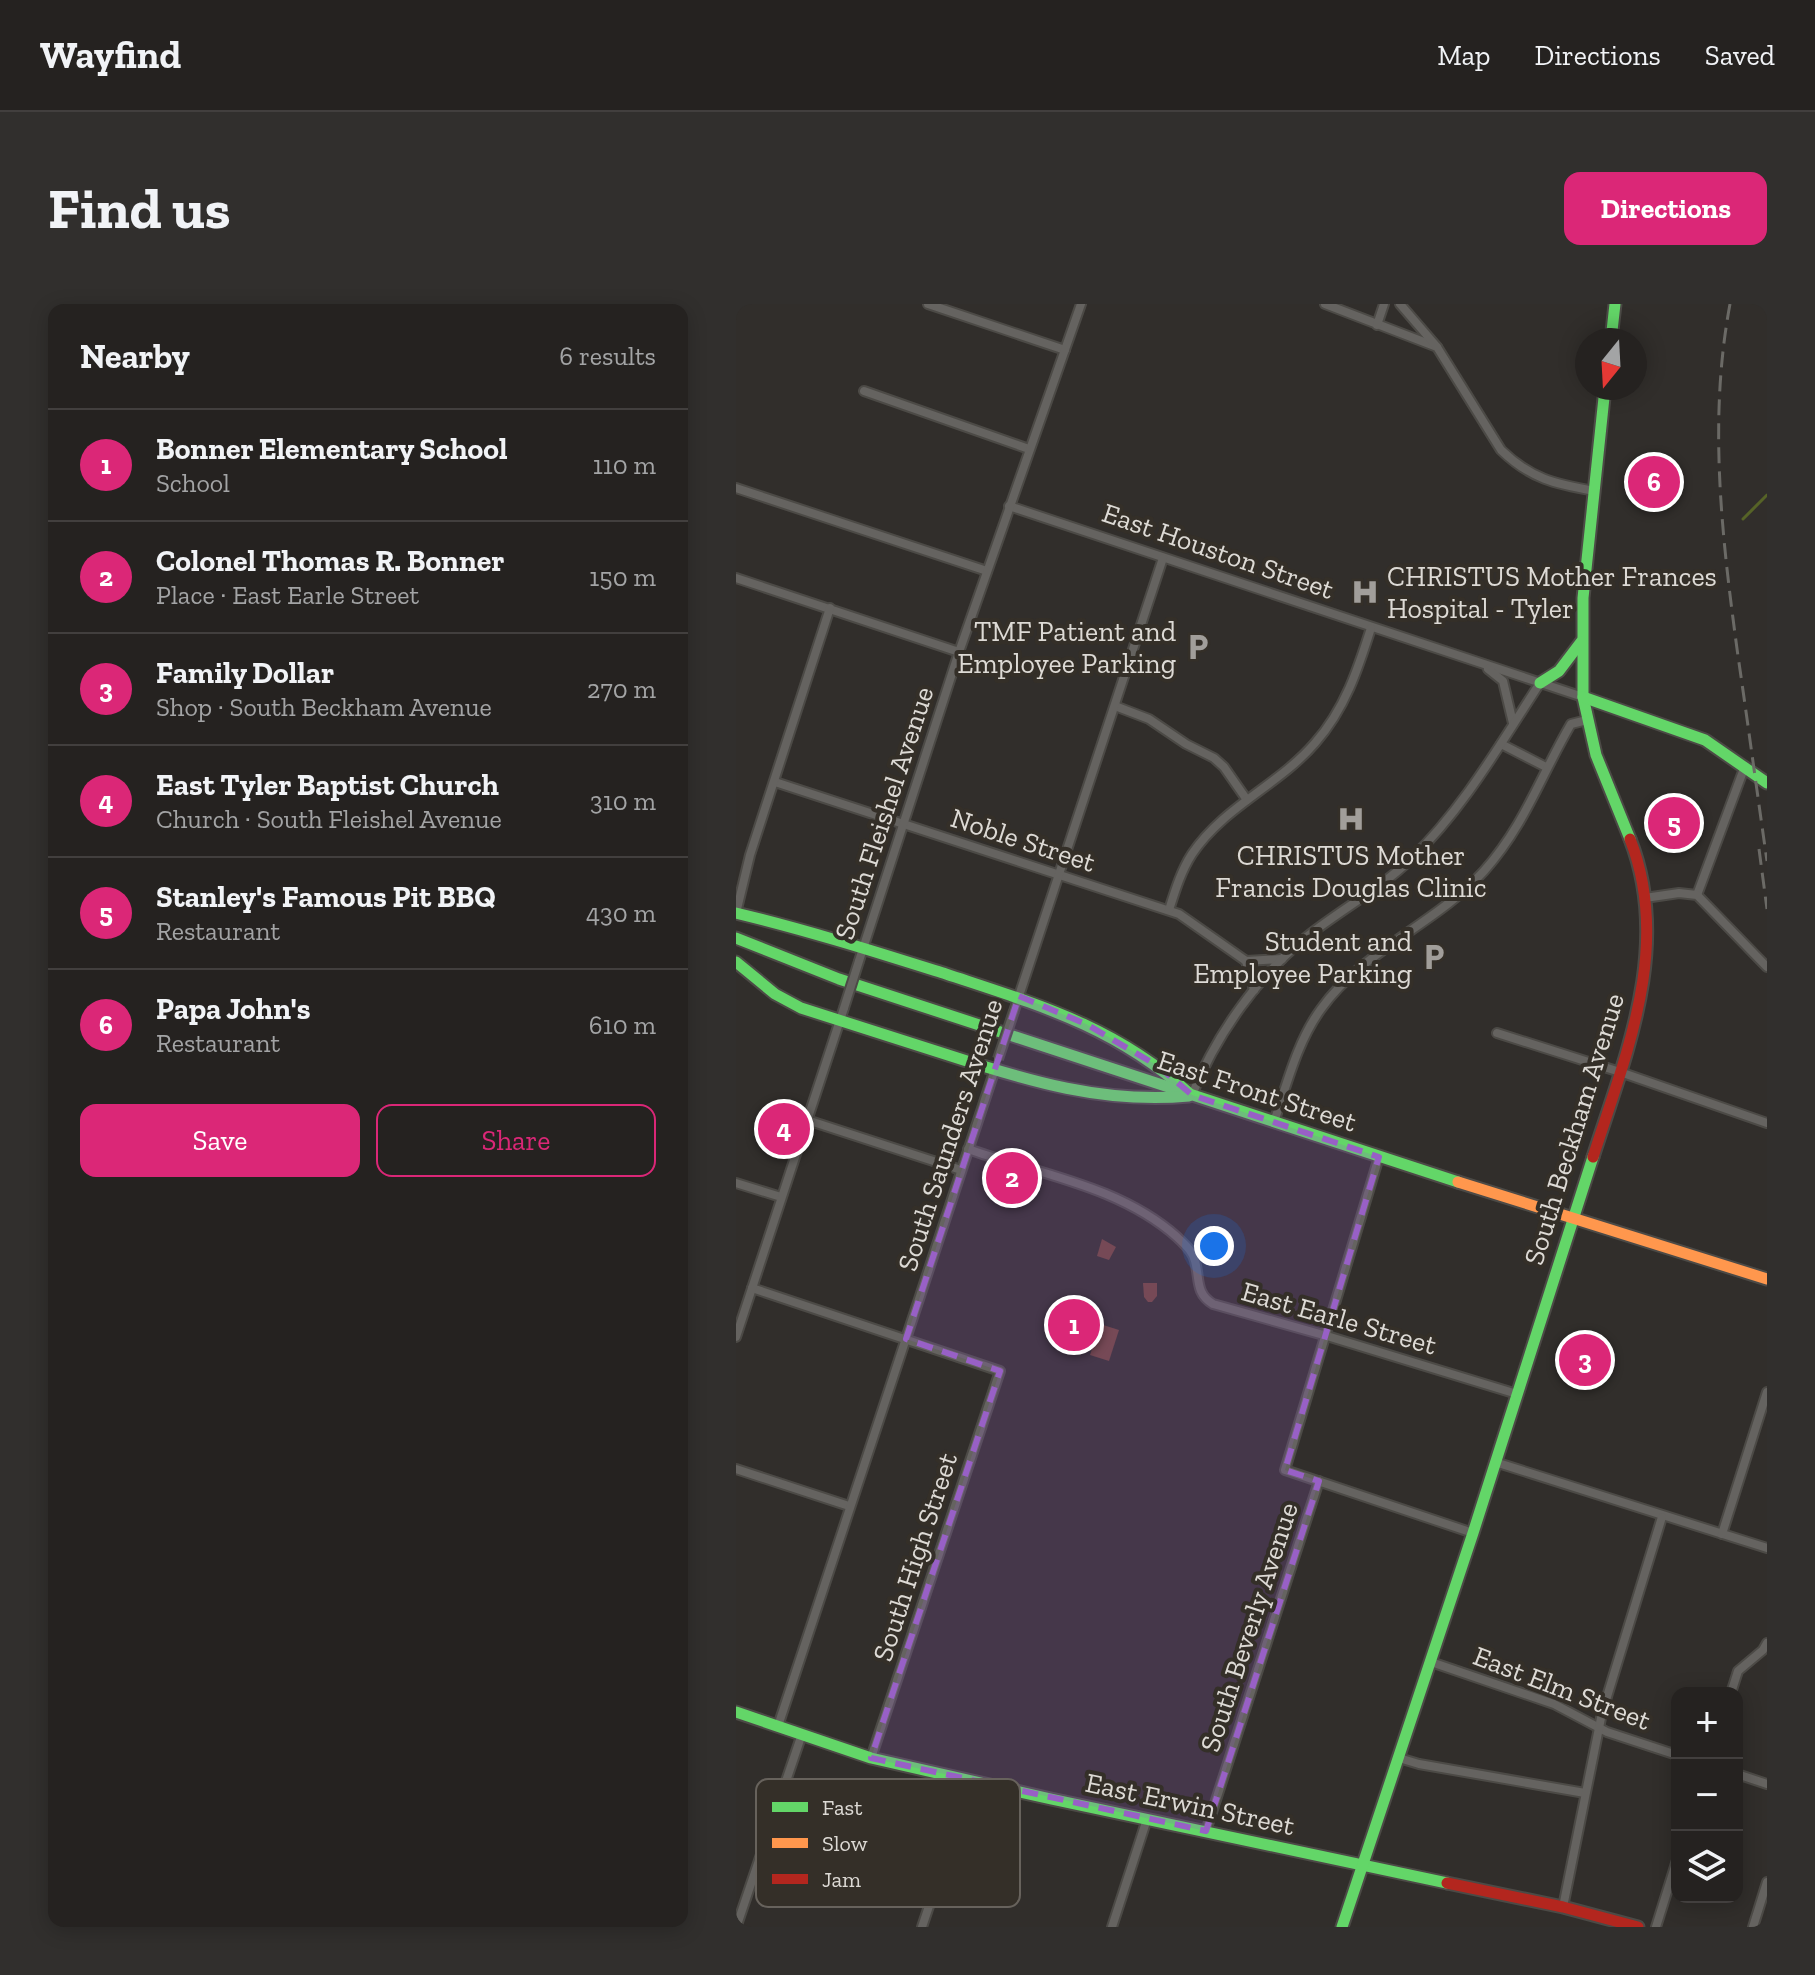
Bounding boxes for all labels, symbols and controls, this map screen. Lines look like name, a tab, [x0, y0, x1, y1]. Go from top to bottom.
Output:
text: Wayfind	[40, 32, 181, 78]
text: Map	[1437, 39, 1490, 72]
text: Directions	[1534, 39, 1661, 72]
text: Saved	[1705, 39, 1775, 72]
button: Directions	[1564, 172, 1767, 245]
text: Find us	[48, 175, 231, 242]
north arrow	[1575, 328, 1647, 400]
text: Nearby	[80, 336, 190, 377]
text: 6 results	[559, 340, 656, 372]
text: Bonner Elementary School	[156, 431, 508, 467]
text: 1	[101, 449, 111, 481]
text: 110 m	[593, 449, 656, 481]
pin: 6	[1628, 452, 1680, 512]
text: School	[156, 467, 230, 499]
street label: East Houston Street	[1098, 496, 1339, 606]
text: Colonel Thomas R. Bonner	[156, 543, 504, 579]
place label: CHRISTUS Mother Frances Hospital - Tyler	[1387, 560, 1717, 625]
text: 2	[99, 561, 113, 593]
text: 150 m	[589, 561, 656, 593]
hospital icon: CHRISTUS Mother Frances Hospital - Tyler	[1350, 577, 1380, 607]
text: Place · East Earle Street	[156, 579, 419, 611]
place label: TMF Patient and Employee Parking	[957, 615, 1176, 680]
parking icon: TMF Patient and Employee Parking	[1183, 632, 1213, 662]
text: Family Dollar	[156, 655, 334, 691]
text: 3	[99, 673, 113, 705]
text: 270 m	[587, 673, 656, 705]
street label: South Fleishel Avenue	[828, 682, 940, 944]
text: Shop · South Beckham Avenue	[156, 691, 492, 723]
text: East Tyler Baptist Church	[156, 767, 499, 803]
text: 4	[99, 785, 113, 817]
text: 310 m	[590, 785, 656, 817]
pin: 5	[1648, 793, 1700, 853]
street label: Noble Street	[947, 801, 1100, 879]
text: Church · South Fleishel Avenue	[156, 803, 502, 835]
hospital icon: CHRISTUS Mother Francis Douglas Clinic	[1336, 804, 1366, 834]
place label: CHRISTUS Mother Francis Douglas Clinic	[1215, 839, 1487, 904]
text: Stanley's Famous Pit BBQ	[156, 879, 496, 915]
text: 5	[99, 897, 113, 929]
text: 430 m	[586, 897, 656, 929]
text: Restaurant	[156, 915, 280, 947]
place label: Student and Employee Parking	[1193, 925, 1412, 990]
parking icon: Student and Employee Parking	[1419, 942, 1449, 972]
street label: South Beckham Avenue	[1517, 989, 1631, 1269]
text: Papa John's	[156, 991, 311, 1027]
street label: South Saunders Avenue	[890, 995, 1010, 1275]
text: 6	[99, 1009, 113, 1041]
text: 610 m	[589, 1009, 656, 1041]
text: Restaurant	[156, 1027, 280, 1059]
street label: East Front Street	[1153, 1043, 1361, 1139]
pin: 4	[758, 1099, 810, 1159]
button: Save	[80, 1104, 360, 1177]
button: Share	[376, 1104, 656, 1177]
pin: 2	[986, 1148, 1038, 1208]
your location	[1194, 1226, 1234, 1266]
street label: East Earle Street	[1238, 1274, 1441, 1362]
pin: 1	[1048, 1295, 1100, 1355]
pin: 3	[1559, 1330, 1611, 1390]
street label: South High Street	[866, 1448, 964, 1665]
street label: South Beverly Avenue	[1193, 1498, 1305, 1756]
street label: East Elm Street	[1469, 1639, 1656, 1737]
map controls	[1671, 1687, 1743, 1903]
button: +	[1671, 1687, 1743, 1759]
button: −	[1671, 1759, 1743, 1831]
street label: East Erwin Street	[1083, 1766, 1298, 1842]
legend	[756, 1779, 1020, 1907]
text: Fast	[822, 1794, 863, 1821]
text: Slow	[822, 1830, 868, 1857]
button: layers	[1671, 1831, 1743, 1903]
text: Jam	[822, 1866, 861, 1893]

